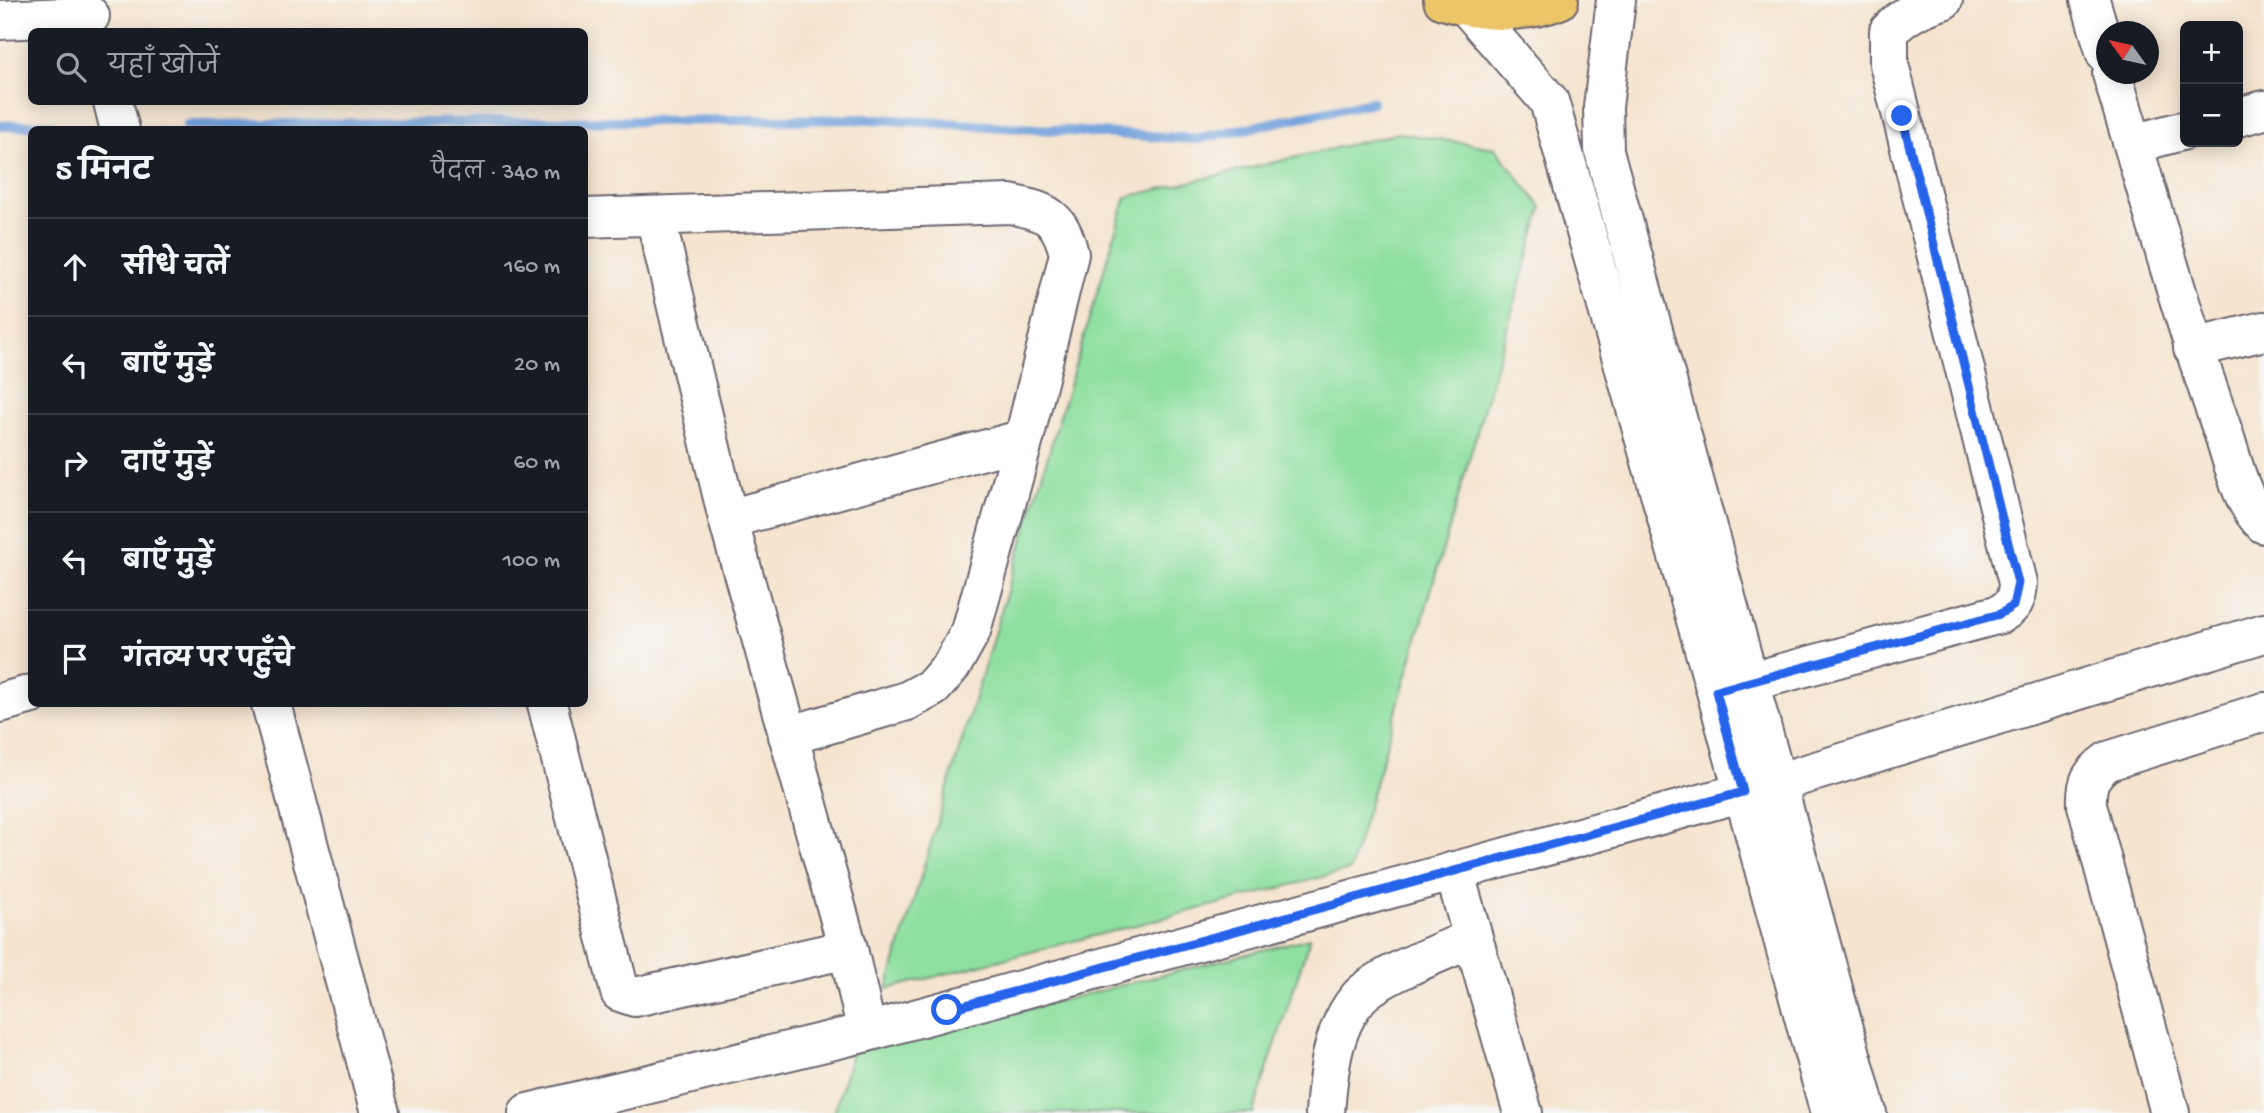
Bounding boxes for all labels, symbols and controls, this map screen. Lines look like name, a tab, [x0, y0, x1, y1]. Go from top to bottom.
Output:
north arrow	[2096, 21, 2159, 84]
map controls	[2180, 21, 2243, 147]
button: +	[2180, 21, 2243, 84]
search box	[28, 28, 588, 105]
icon: search	[52, 48, 90, 86]
text: यहाँ खोजें	[108, 53, 219, 84]
button: −	[2180, 84, 2243, 147]
route end	[1886, 100, 1917, 131]
text: 5 मिनट	[56, 156, 152, 191]
text: पैदल · 340 m	[431, 160, 560, 187]
icon: ahead	[56, 248, 94, 286]
text: सीधे चलें	[123, 254, 229, 285]
text: 160 m	[504, 254, 560, 281]
icon: left	[56, 346, 94, 384]
text: बाएँ मुड़ें	[123, 352, 214, 383]
text: 20 m	[514, 352, 560, 379]
icon: right	[56, 444, 94, 482]
text: दाएँ मुड़ें	[123, 450, 213, 481]
text: 60 m	[514, 450, 560, 477]
icon: left	[56, 542, 94, 580]
text: बाएँ मुड़ें	[123, 548, 214, 579]
text: 100 m	[503, 548, 560, 575]
icon: arrive	[56, 640, 94, 678]
text: गंतव्य पर पहुँचे	[123, 646, 293, 677]
route start	[931, 994, 962, 1025]

